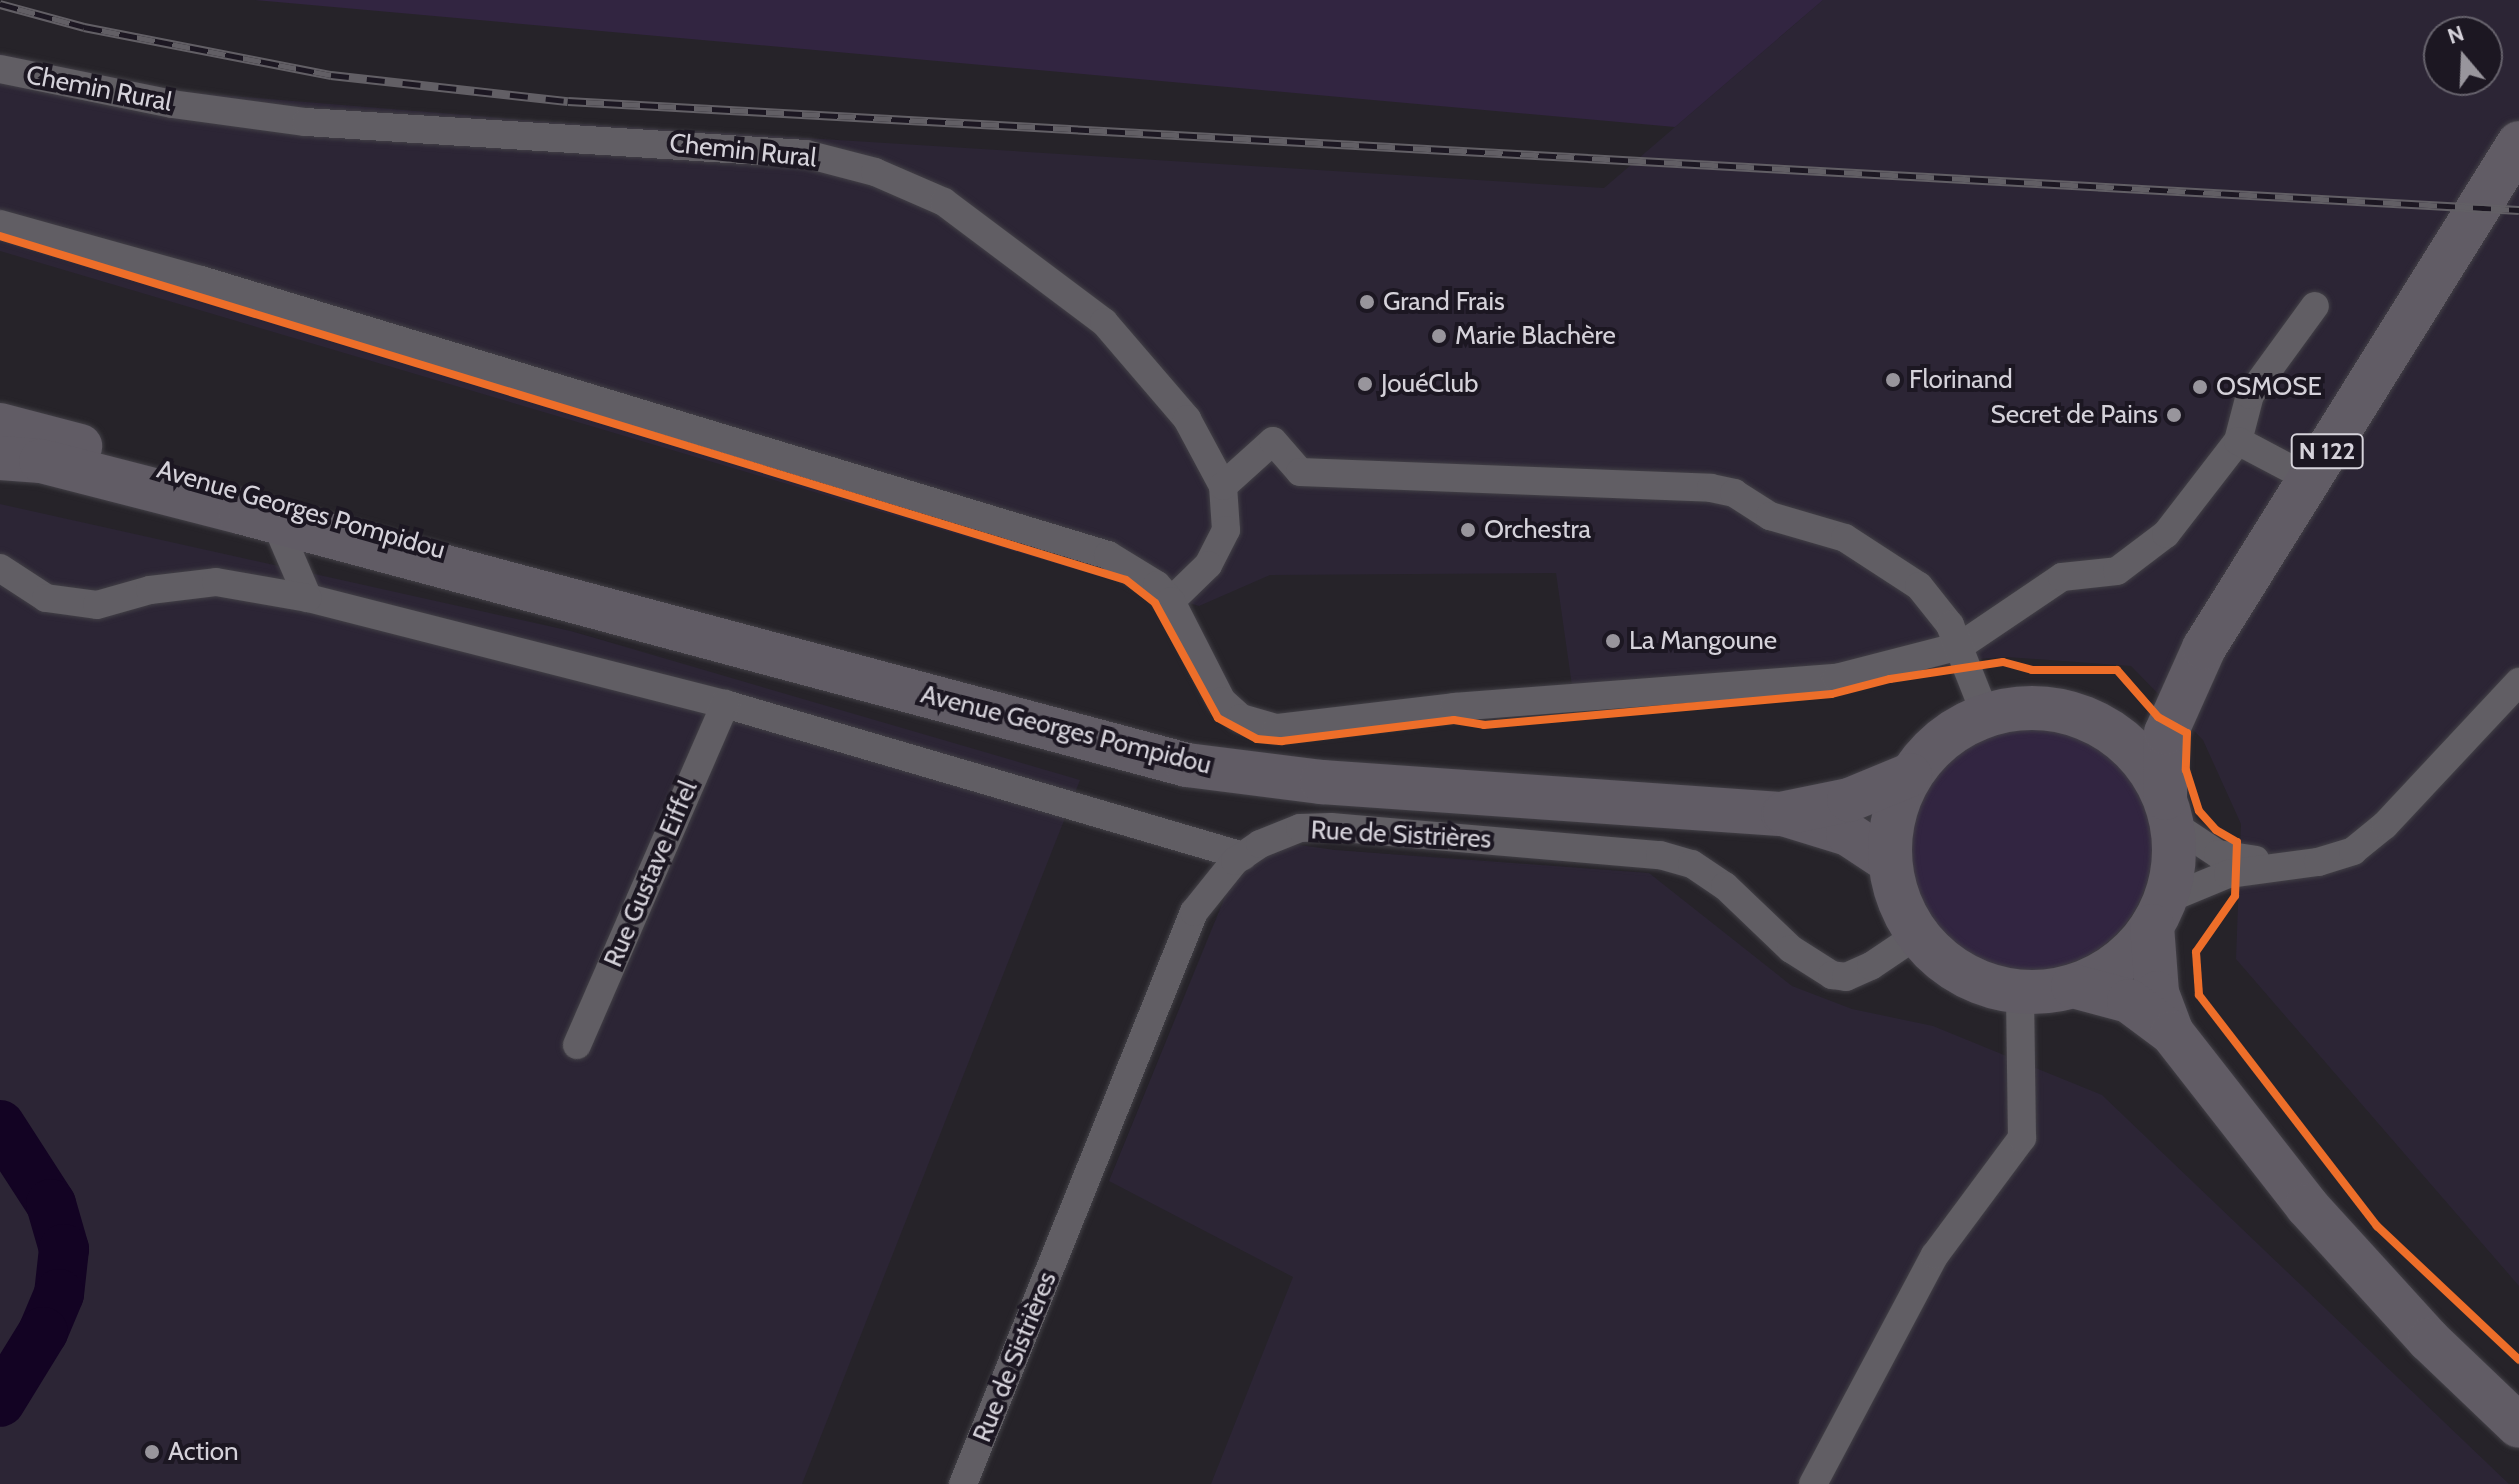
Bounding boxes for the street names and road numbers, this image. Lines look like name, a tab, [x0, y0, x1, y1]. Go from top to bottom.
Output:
street label: Chemin Rural	[24, 60, 174, 118]
street label: Chemin Rural	[668, 128, 818, 174]
road number: N 122	[2289, 431, 2365, 471]
street label: Avenue Georges Pompidou	[153, 454, 449, 566]
street label: Avenue Georges Pompidou	[918, 679, 1214, 781]
street label: Rue Gustave Eiffel	[598, 776, 704, 972]
street label: Rue de Sistrières	[1310, 815, 1492, 855]
street label: Rue de Sistrières	[967, 1267, 1063, 1447]

